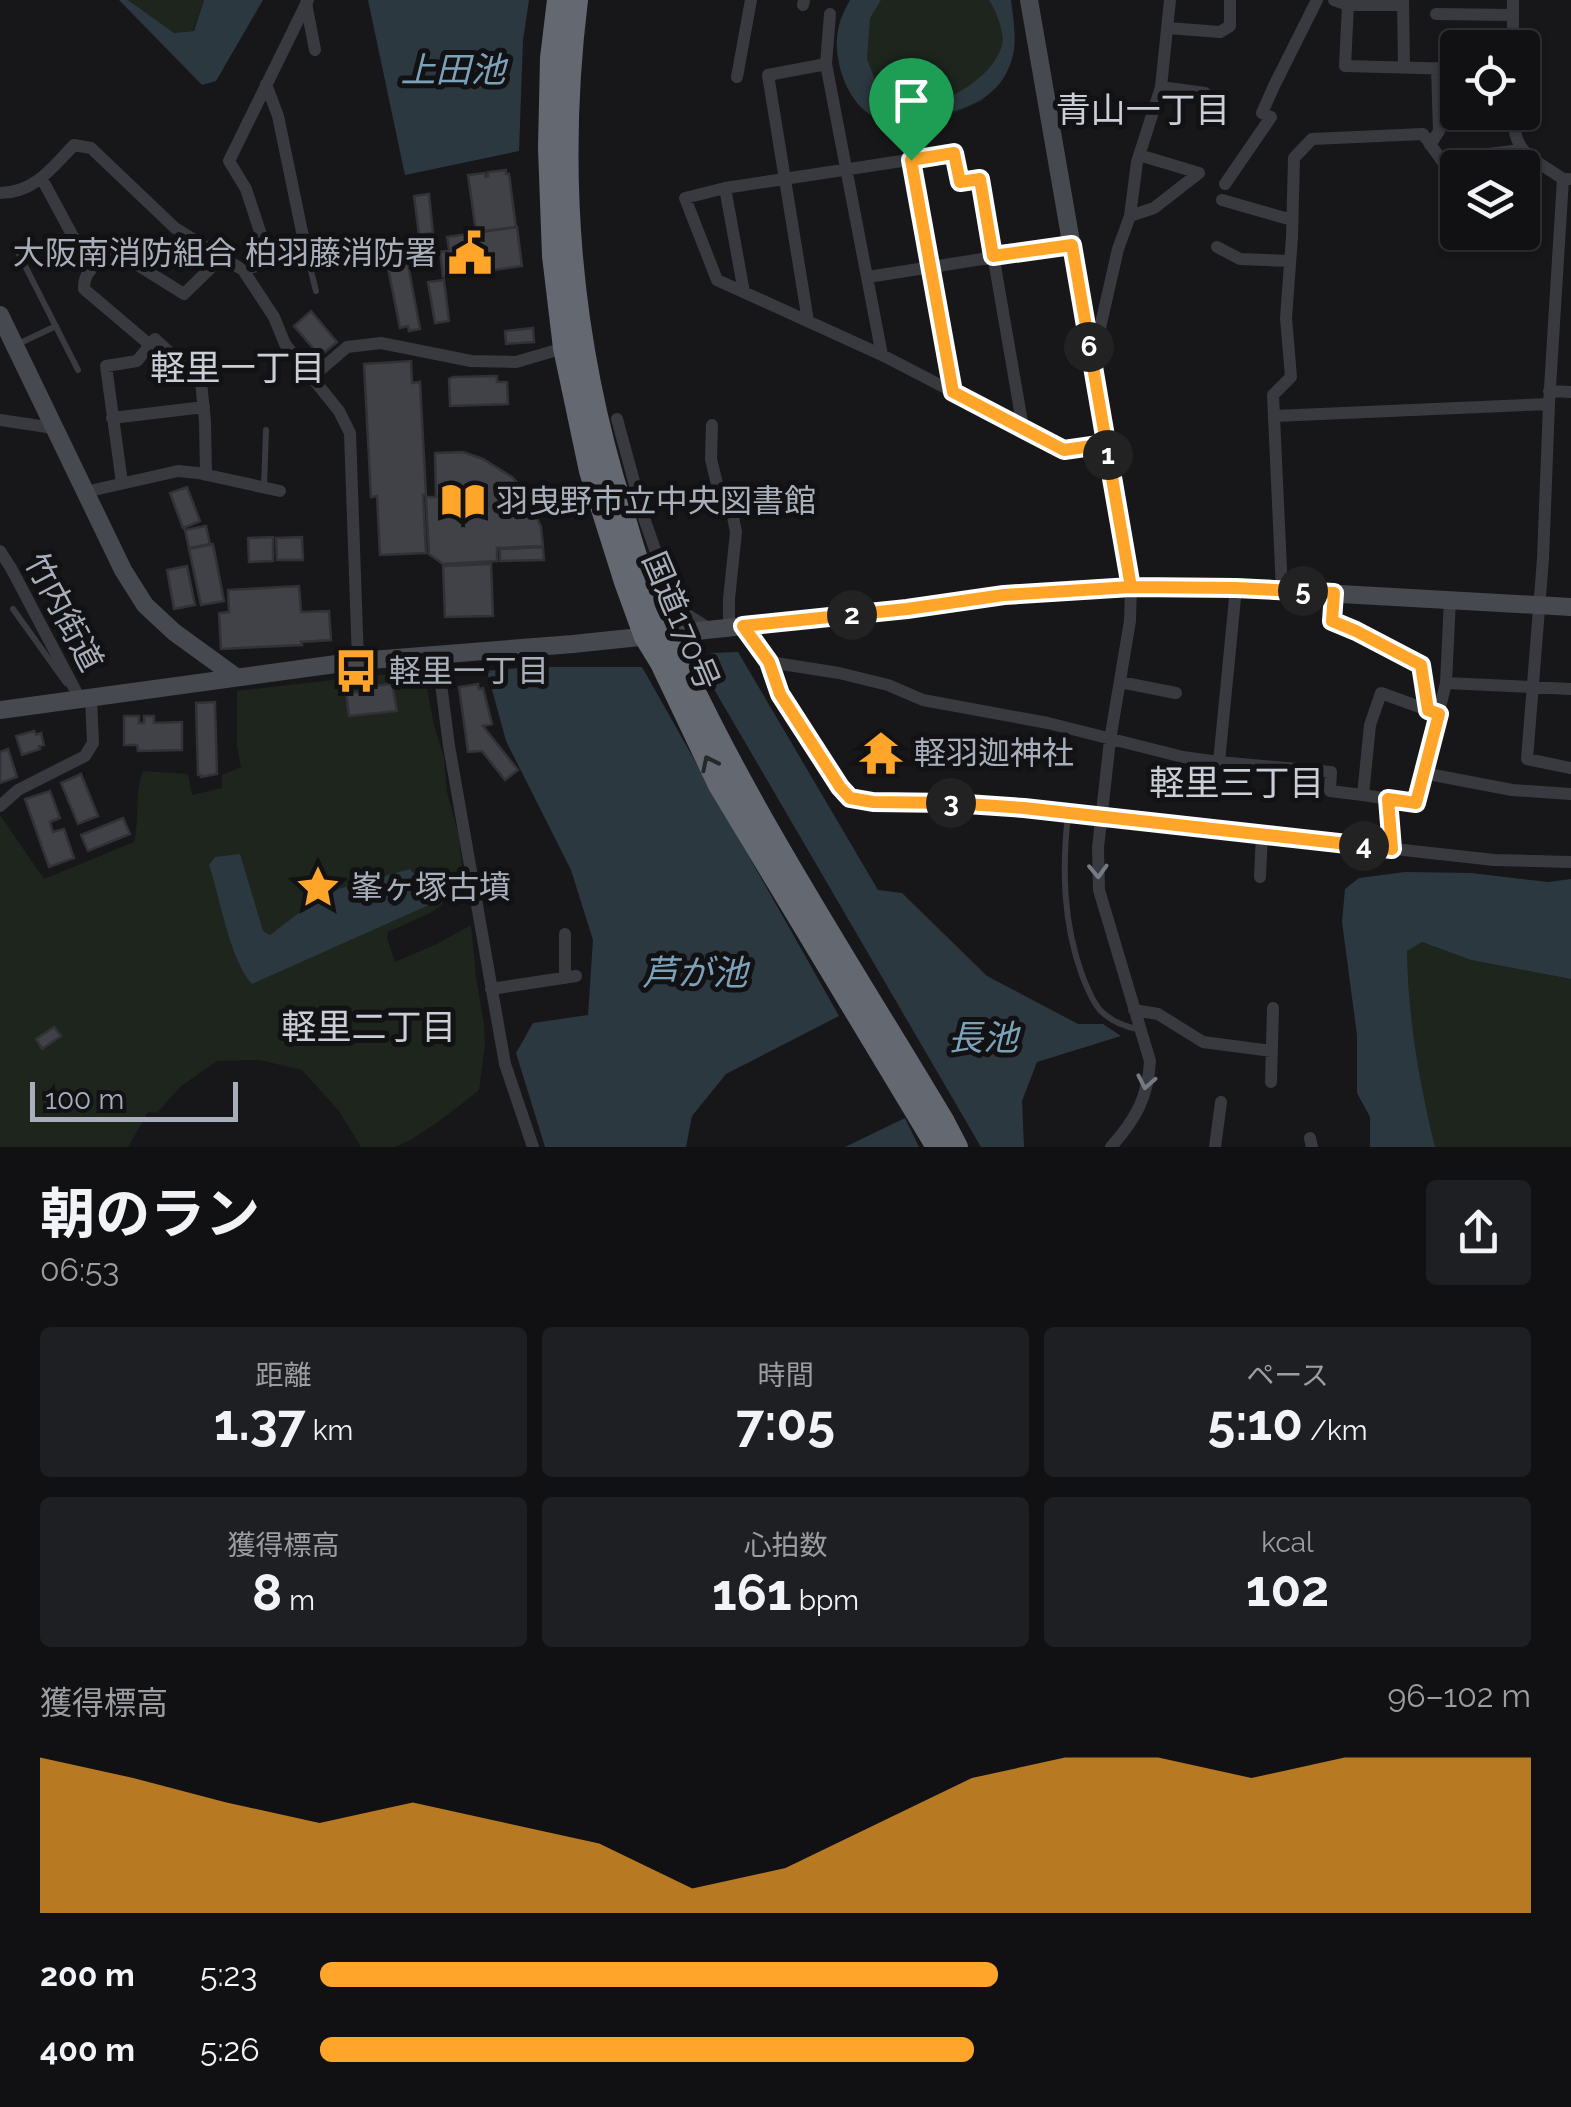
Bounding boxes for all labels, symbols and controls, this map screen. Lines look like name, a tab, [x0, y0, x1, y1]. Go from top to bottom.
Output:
map controls	[1440, 30, 1540, 250]
button: locate	[1440, 30, 1540, 130]
water label: 上田池	[400, 49, 508, 90]
pin	[869, 58, 954, 161]
icon: arrive	[884, 73, 939, 128]
district label: 青山一丁目	[1055, 89, 1231, 130]
button: layers	[1440, 150, 1540, 250]
public building icon: 大阪南消防組合 柏羽藤消防署	[446, 229, 494, 277]
place label: 大阪南消防組合 柏羽藤消防署	[13, 234, 437, 271]
pin: 6	[1064, 322, 1114, 372]
text: 6	[1081, 330, 1098, 363]
district label: 軽里一丁目	[150, 347, 326, 388]
pin: 1	[1083, 430, 1133, 480]
text: 1	[1101, 438, 1115, 471]
library icon: 羽曳野市立中央図書館	[439, 477, 487, 525]
place label: 羽曳野市立中央図書館	[496, 482, 816, 519]
street label: 国道170号	[636, 546, 727, 695]
street label: 竹内街道	[18, 547, 111, 677]
pin: 5	[1278, 566, 1328, 616]
text: 5	[1295, 574, 1311, 607]
pin: 2	[827, 590, 877, 640]
text: 2	[844, 598, 860, 631]
bus stop icon: 軽里一丁目	[332, 647, 380, 695]
place label: 軽里一丁目	[389, 652, 549, 689]
temple icon: 軽羽迦神社	[857, 729, 905, 777]
place label: 軽羽迦神社	[914, 734, 1074, 771]
one-way arrow	[701, 755, 721, 773]
district label: 軽里三丁目	[1149, 762, 1325, 803]
pin: 3	[926, 778, 976, 828]
text: 3	[943, 786, 959, 819]
pin: 4	[1339, 821, 1389, 871]
text: 4	[1356, 829, 1372, 862]
place icon: 峯ヶ塚古墳	[294, 863, 342, 911]
one-way arrow	[1088, 864, 1109, 880]
place label: 峯ヶ塚古墳	[351, 868, 511, 905]
water label: 芦が池	[642, 952, 750, 993]
district label: 軽里二丁目	[281, 1006, 457, 1047]
water label: 長池	[948, 1017, 1021, 1058]
one-way arrow	[1137, 1073, 1158, 1090]
scale bar	[30, 1077, 238, 1122]
text: 100 m	[45, 1083, 124, 1116]
button: share	[1426, 1180, 1531, 1285]
text: 朝のラン	[40, 1181, 260, 1246]
text: 06:53	[40, 1251, 119, 1288]
text: 距離	[255, 1359, 312, 1392]
text: 時間	[757, 1359, 814, 1392]
text: ペース	[1246, 1359, 1329, 1392]
text: 1.37	[214, 1393, 306, 1452]
text: 7:05	[736, 1393, 835, 1452]
text: 5:10	[1207, 1393, 1303, 1452]
text: km	[306, 1414, 353, 1447]
text: /km	[1303, 1414, 1368, 1447]
text: kcal	[1261, 1526, 1314, 1559]
text: 獲得標高	[227, 1529, 340, 1562]
text: 心拍数	[743, 1529, 828, 1562]
text: 102	[1246, 1559, 1329, 1618]
text: 8	[252, 1563, 282, 1622]
text: 161	[712, 1563, 792, 1622]
text: m	[282, 1584, 315, 1617]
text: bpm	[792, 1584, 859, 1617]
text: 96–102 m	[1387, 1677, 1531, 1714]
text: 獲得標高	[40, 1684, 168, 1721]
text: 200 m	[40, 1956, 135, 1993]
text: 5:23	[200, 1956, 257, 1993]
text: 400 m	[40, 2031, 135, 2068]
text: 5:26	[200, 2031, 259, 2068]

